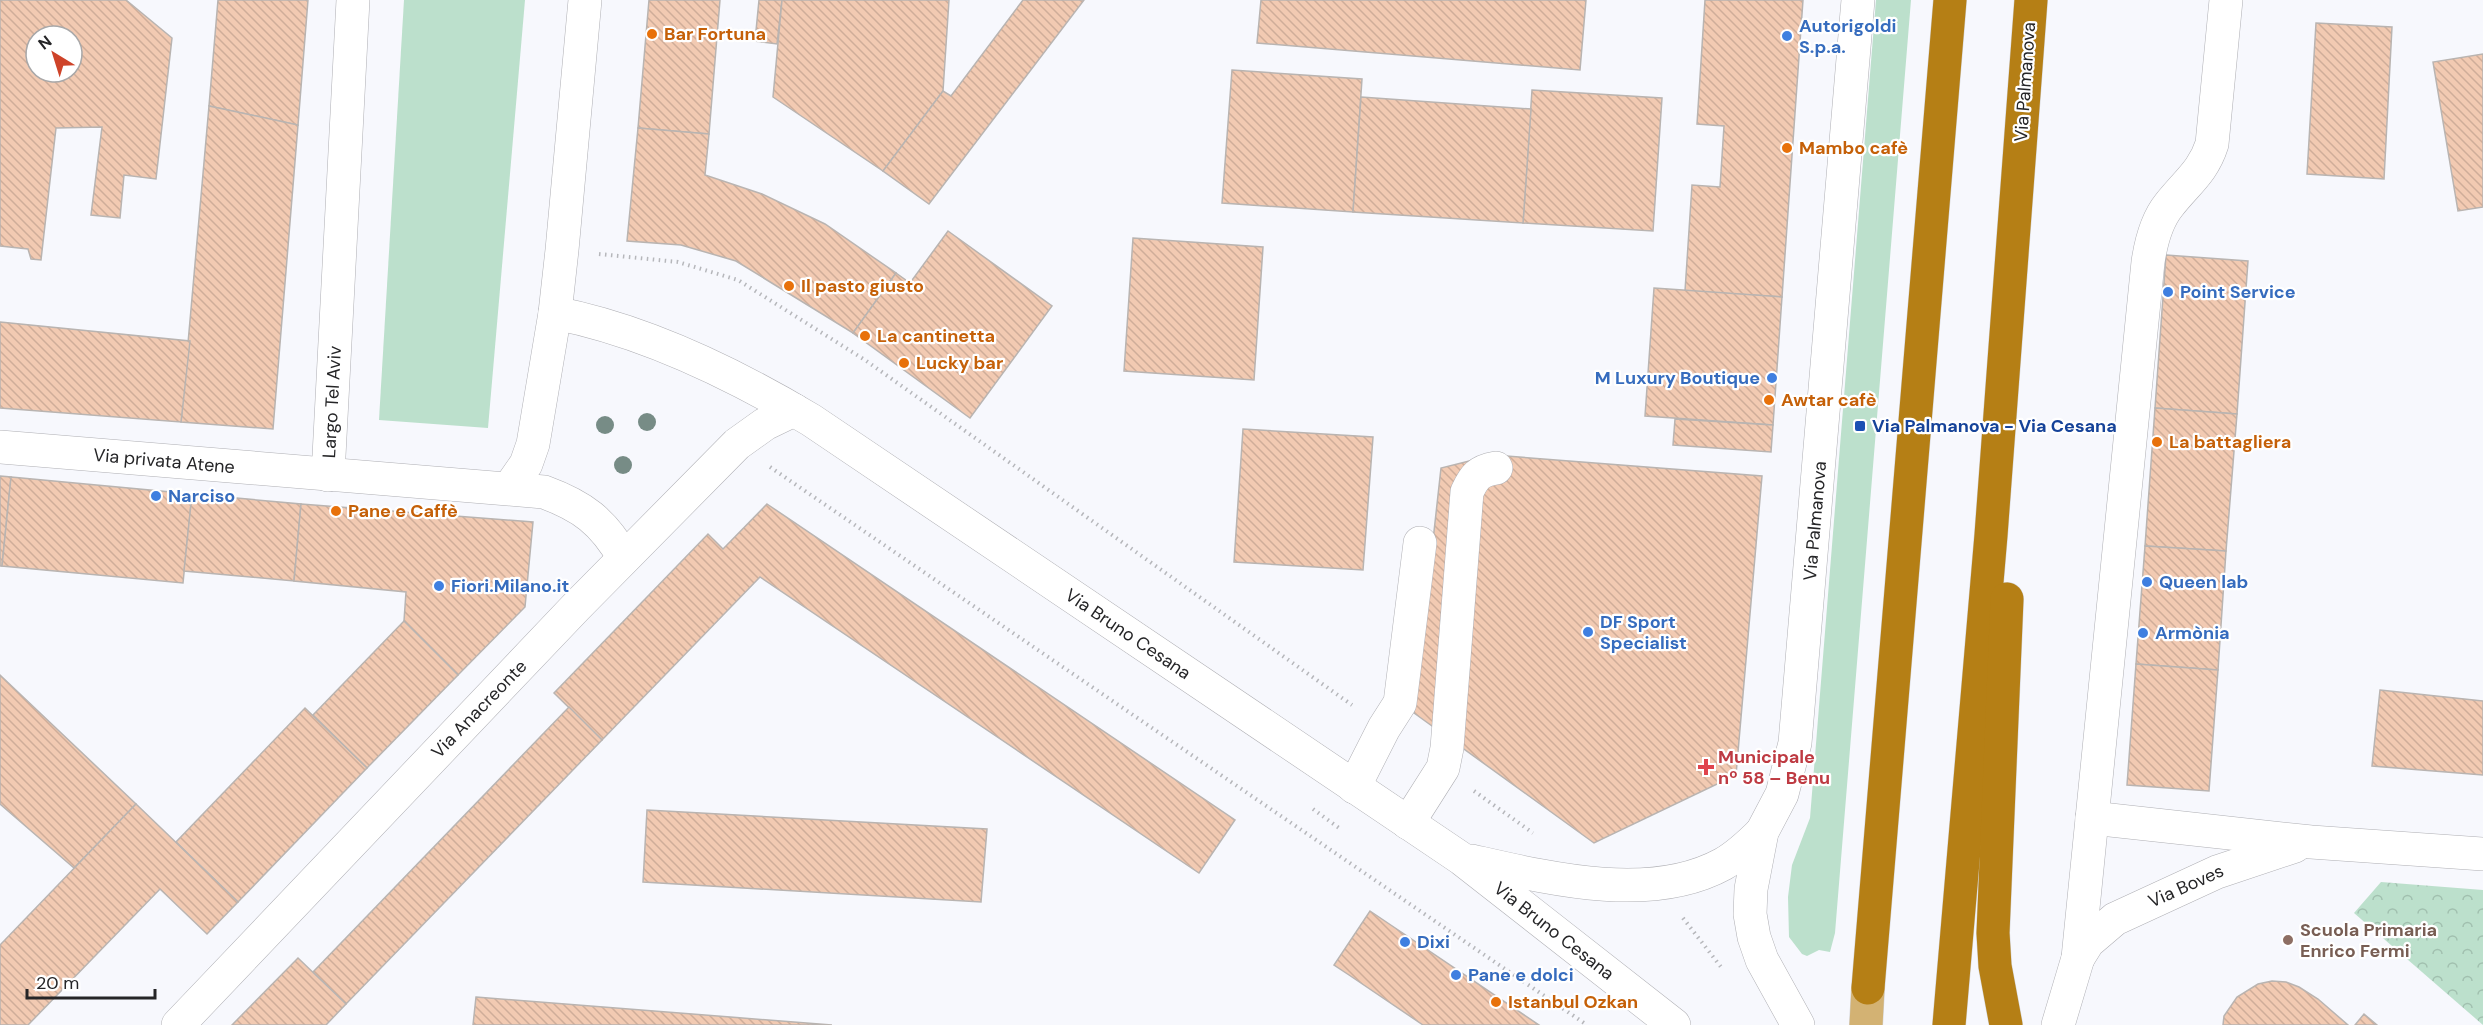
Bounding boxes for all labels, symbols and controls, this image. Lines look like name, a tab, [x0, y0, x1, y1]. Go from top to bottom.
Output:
place label: Autorigoldi S.p.a.	[1799, 14, 1896, 59]
street label: Via Palmanova	[2009, 21, 2041, 143]
place label: Bar Fortuna	[664, 22, 766, 46]
north arrow	[24, 24, 84, 84]
marker: Bar Fortuna	[645, 27, 659, 41]
marker: Autorigoldi S.p.a.	[1780, 29, 1794, 43]
text: N	[34, 31, 56, 54]
place label: Mambo cafè	[1799, 136, 1908, 160]
marker: Mambo cafè	[1780, 141, 1794, 155]
place label: Il pasto giusto	[801, 274, 924, 298]
marker: Il pasto giusto	[782, 279, 796, 293]
place label: Point Service	[2180, 280, 2296, 304]
marker: Point Service	[2161, 285, 2175, 299]
place label: La cantinetta	[877, 324, 995, 348]
marker: La cantinetta	[858, 329, 872, 343]
street label: Largo Tel Aviv	[317, 345, 347, 459]
place label: Lucky bar	[916, 351, 1003, 375]
marker: Lucky bar	[897, 356, 911, 370]
place label: M Luxury Boutique	[1595, 366, 1760, 390]
marker: M Luxury Boutique	[1765, 371, 1779, 385]
place label: Awtar cafè	[1781, 388, 1877, 412]
marker: Awtar cafè	[1762, 393, 1776, 407]
place label: Via Palmanova - Via Cesana	[1872, 414, 2117, 438]
marker: Via Palmanova - Via Cesana	[1853, 419, 1867, 433]
place label: La battagliera	[2169, 430, 2291, 454]
marker: La battagliera	[2150, 435, 2164, 449]
street label: Via privata Atene	[92, 443, 236, 479]
street label: Via Palmanova	[1798, 460, 1832, 582]
place label: Narciso	[168, 484, 235, 508]
marker: Narciso	[149, 489, 163, 503]
place label: Pane e Caffè	[348, 499, 458, 523]
marker: Pane e Caffè	[329, 504, 343, 518]
place label: Queen lab	[2159, 570, 2248, 594]
place label: Fiori.Milano.it	[451, 574, 569, 598]
marker: Queen lab	[2140, 575, 2154, 589]
marker: Fiori.Milano.it	[432, 579, 446, 593]
street label: Via Bruno Cesana	[1060, 583, 1196, 685]
place label: DF Sport Specialist	[1600, 610, 1687, 655]
place label: Armònia	[2155, 621, 2230, 645]
marker: DF Sport Specialist	[1581, 625, 1595, 639]
marker: Armònia	[2136, 626, 2150, 640]
street label: Via Anacreonte	[426, 655, 532, 763]
place label: Municipale nº 58 – Benu	[1718, 745, 1830, 790]
marker: Municipale nº 58 – Benu	[1699, 760, 1713, 774]
street label: Via Boves	[2144, 859, 2228, 913]
street label: Via Bruno Cesana	[1489, 876, 1619, 986]
place label: Scuola Primaria Enrico Fermi	[2300, 918, 2437, 963]
place label: Dixi	[1417, 930, 1450, 954]
marker: Scuola Primaria Enrico Fermi	[2281, 933, 2295, 947]
marker: Dixi	[1398, 935, 1412, 949]
scale bar	[27, 962, 154, 1000]
place label: Pane e dolci	[1468, 963, 1574, 987]
marker: Pane e dolci	[1449, 968, 1463, 982]
text: 20 m	[36, 971, 79, 995]
place label: Istanbul Ozkan	[1508, 990, 1638, 1014]
marker: Istanbul Ozkan	[1489, 995, 1503, 1009]

